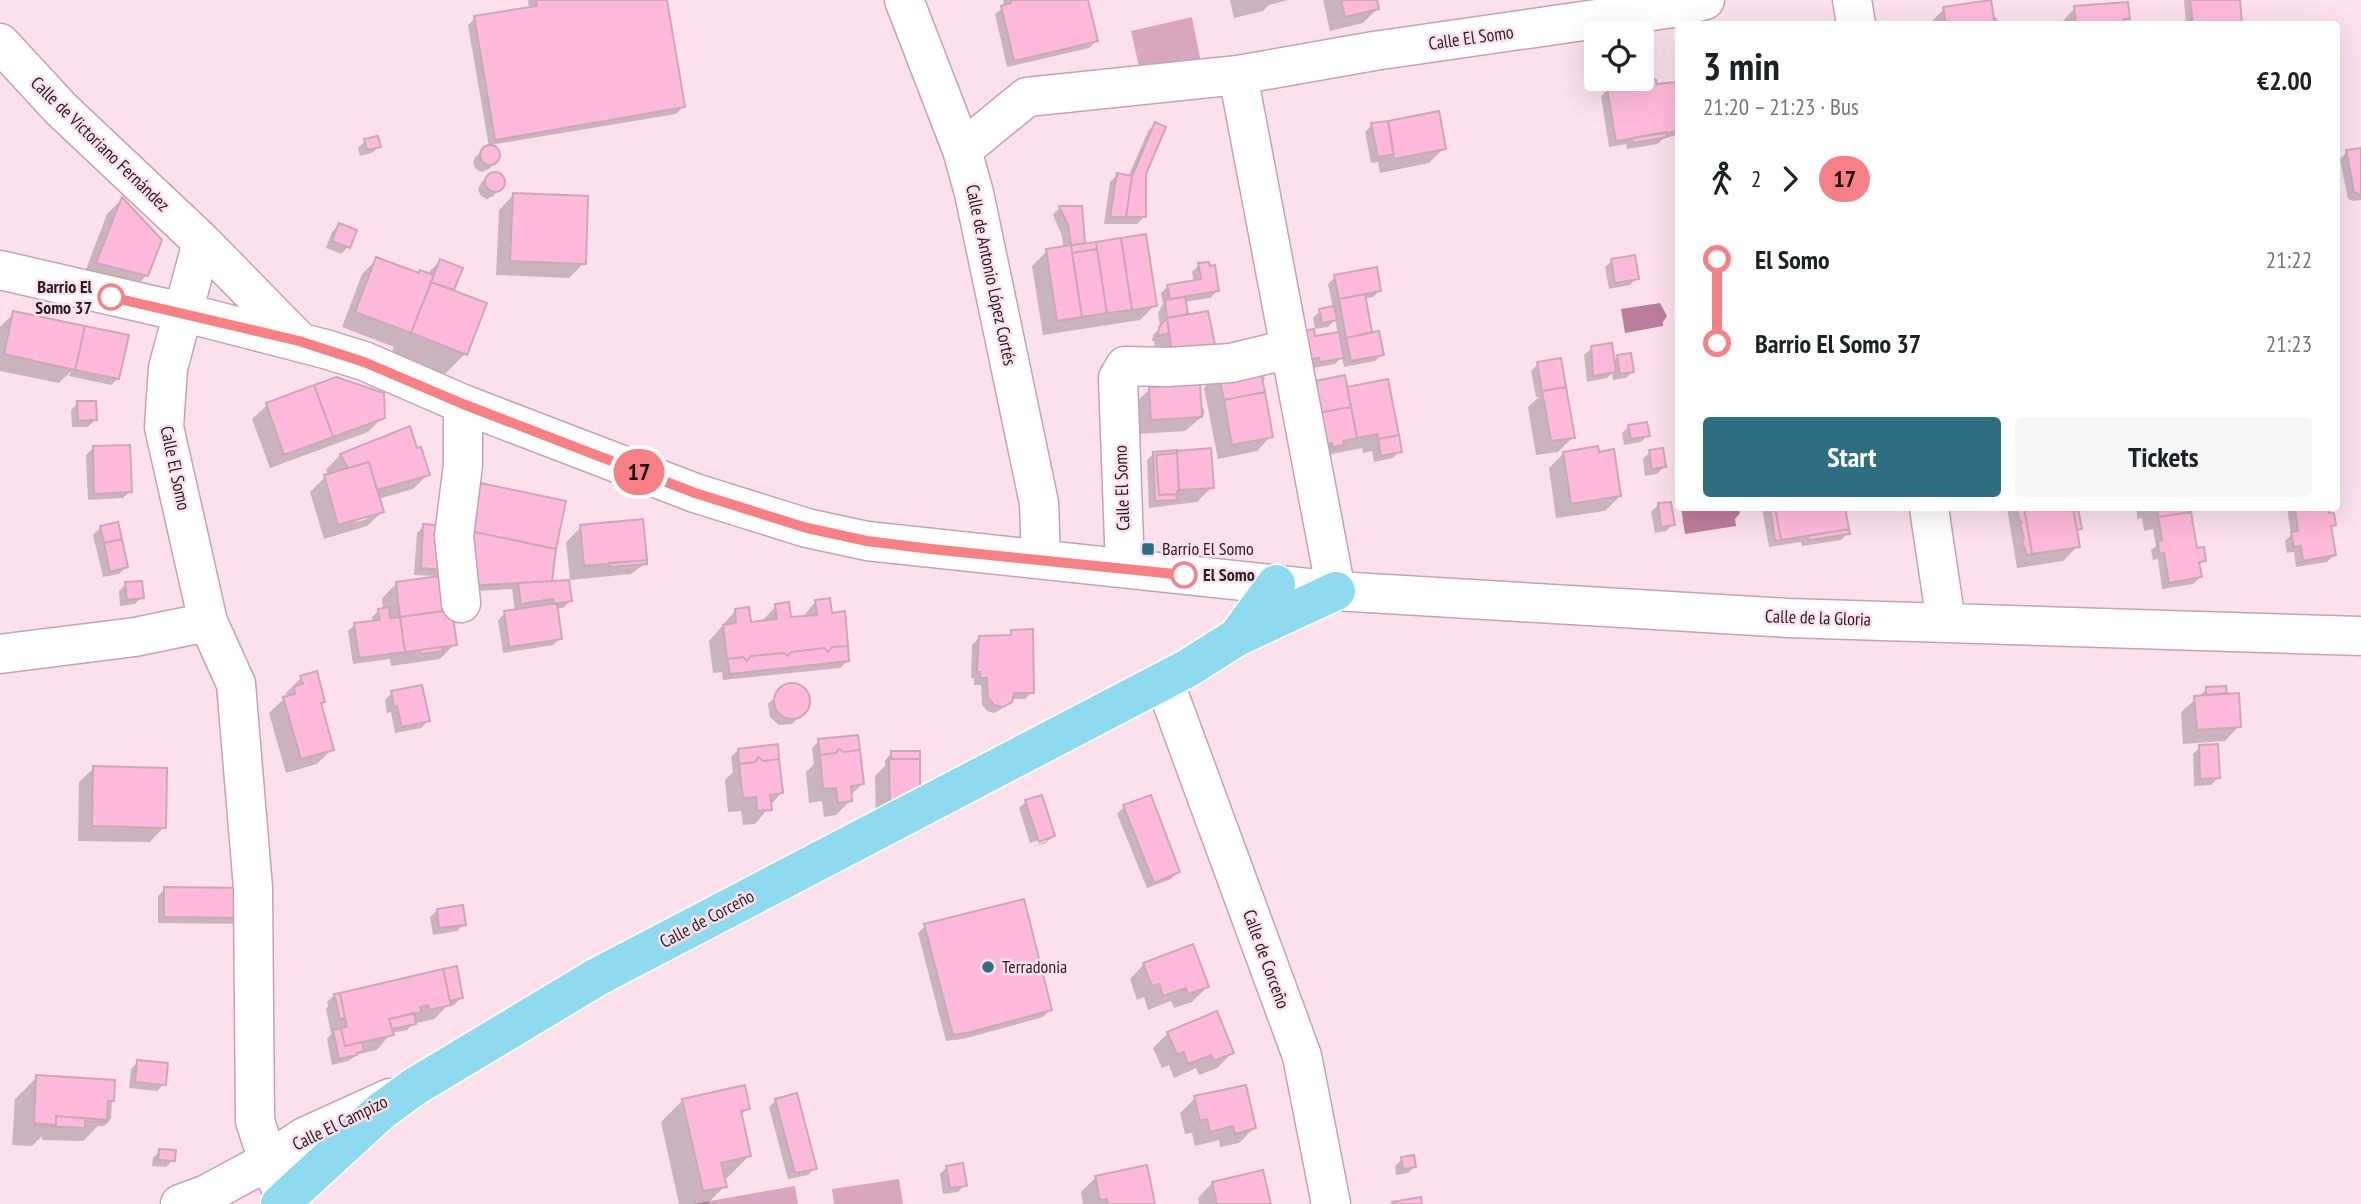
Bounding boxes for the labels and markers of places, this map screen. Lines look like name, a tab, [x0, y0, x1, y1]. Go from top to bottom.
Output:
place label: Barrio El Somo 37	[35, 275, 93, 319]
marker: Barrio El Somo 37	[98, 284, 124, 310]
place label: Barrio El Somo	[1162, 537, 1254, 560]
marker: Barrio El Somo	[1140, 541, 1156, 557]
marker: El Somo	[1171, 562, 1197, 588]
place label: El Somo	[1203, 563, 1255, 586]
place label: Terradonia	[1002, 955, 1067, 978]
marker: Terradonia	[980, 959, 996, 975]

